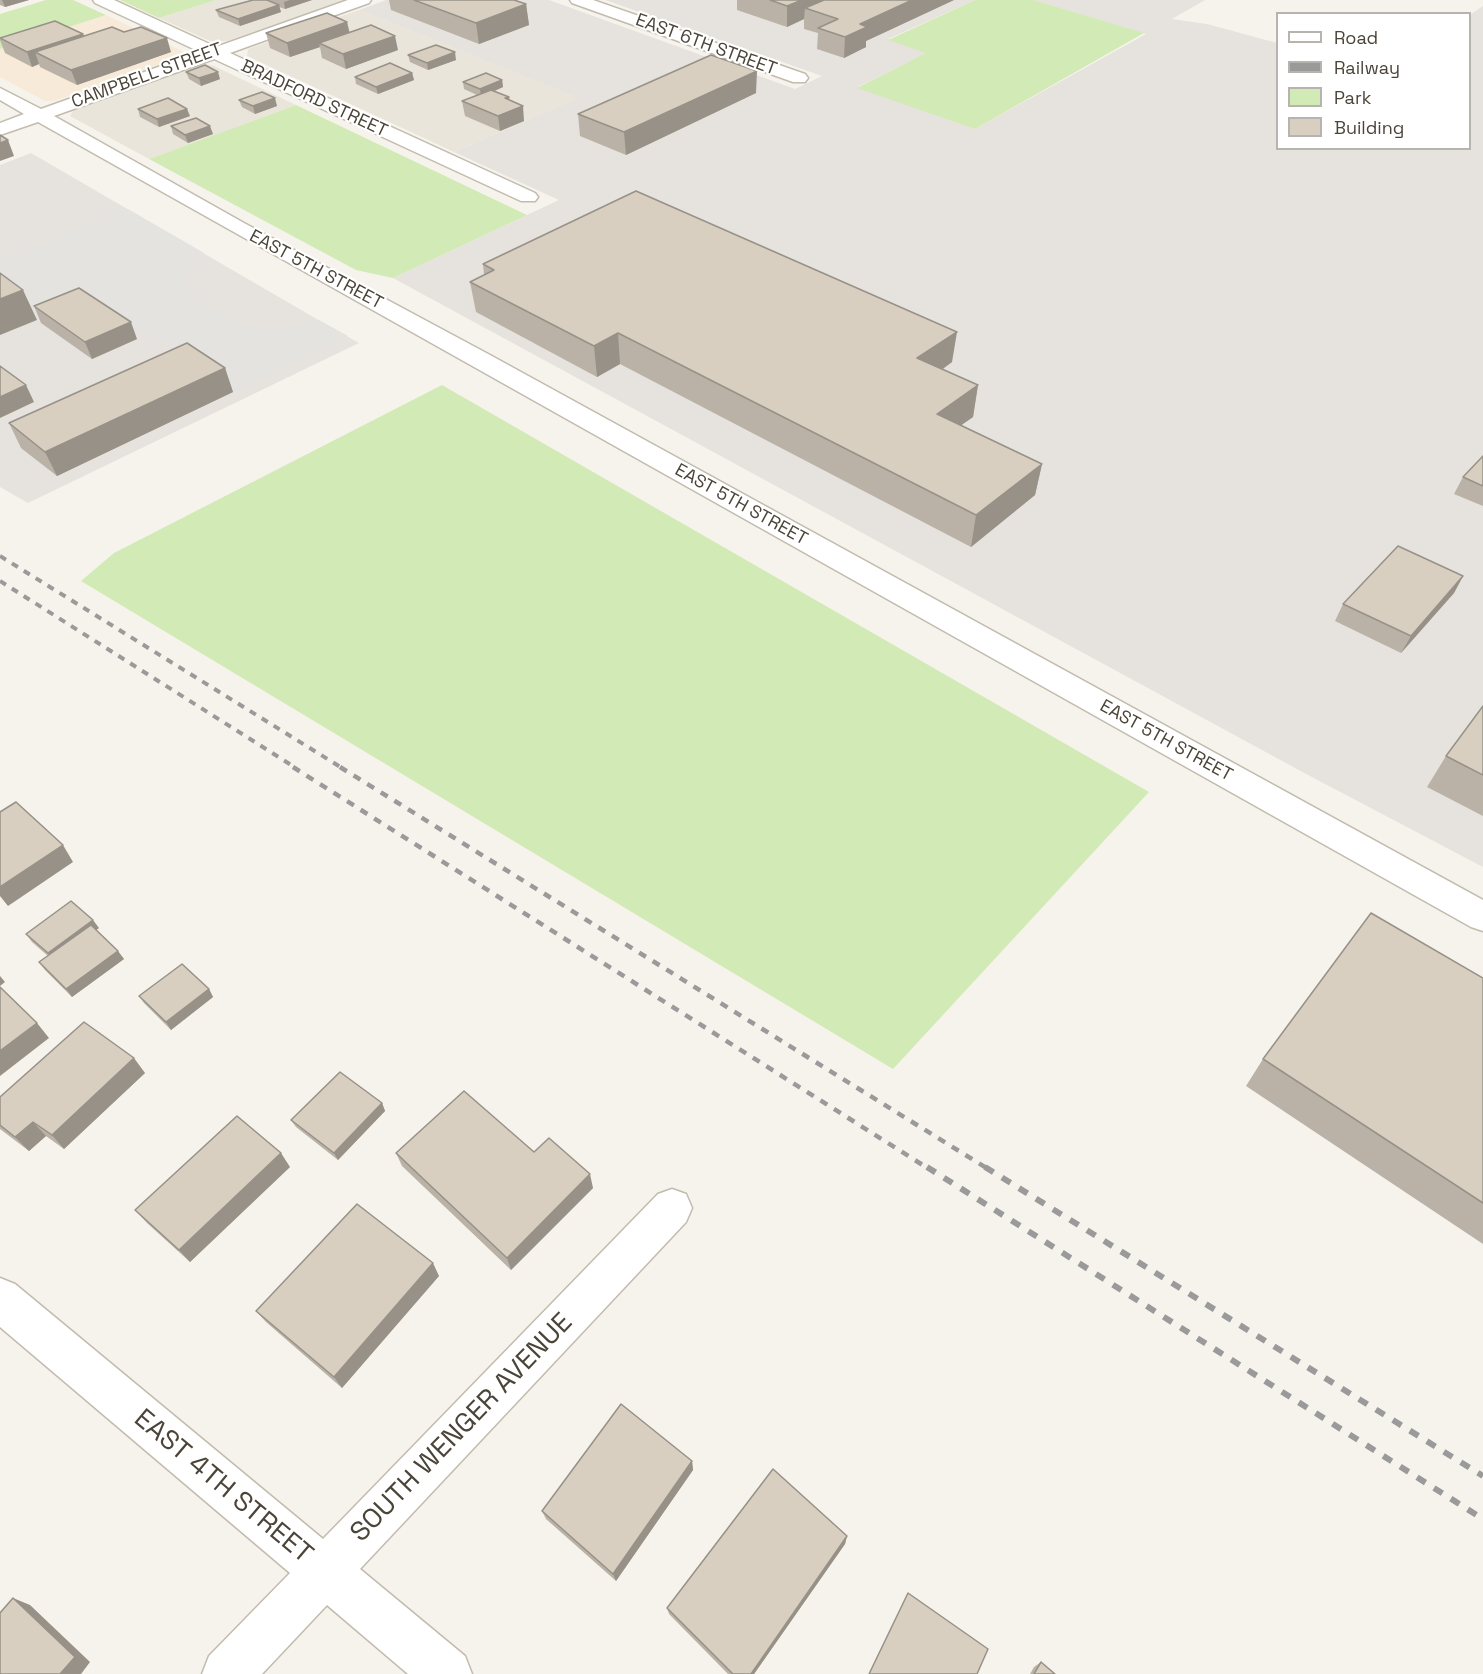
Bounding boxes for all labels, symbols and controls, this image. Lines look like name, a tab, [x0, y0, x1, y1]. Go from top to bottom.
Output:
street label: EAST 6TH STREET	[633, 9, 779, 81]
legend	[1276, 12, 1471, 150]
text: Road	[1334, 26, 1378, 49]
street label: CAMPBELL STREET	[69, 39, 225, 113]
street label: BRADFORD STREET	[237, 56, 391, 142]
text: Railway	[1334, 56, 1400, 79]
text: Park	[1334, 86, 1371, 109]
text: Building	[1334, 116, 1404, 139]
street label: EAST 5TH STREET	[245, 226, 387, 314]
street label: EAST 5TH STREET	[671, 460, 811, 550]
street label: EAST 5TH STREET	[1096, 696, 1236, 786]
street label: SOUTH WENGER AVENUE	[344, 1307, 580, 1549]
street label: EAST 4TH STREET	[127, 1403, 319, 1571]

